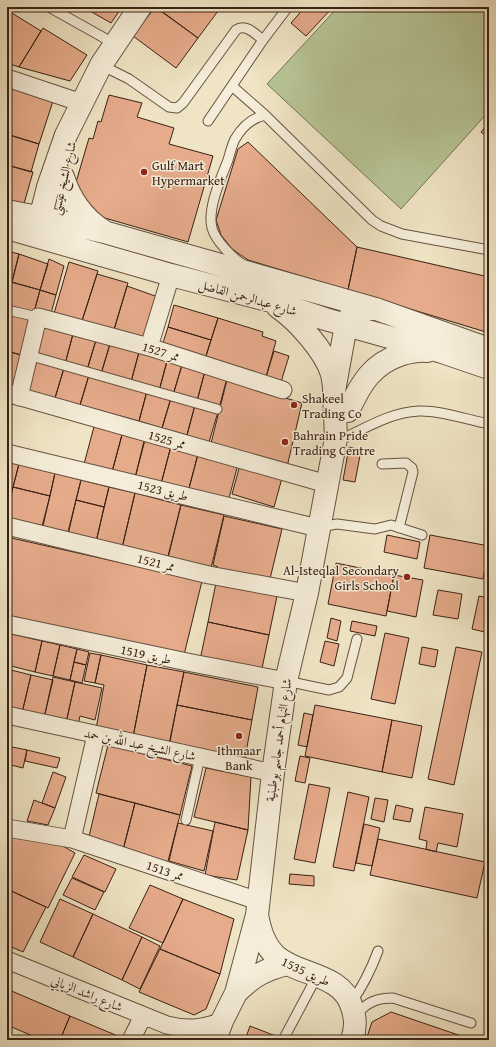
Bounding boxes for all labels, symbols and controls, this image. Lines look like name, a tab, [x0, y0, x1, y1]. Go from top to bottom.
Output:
street label: شارع الشيخ عيسى	[46, 139, 83, 217]
place label: Gulf Mart Hypermarket	[152, 156, 225, 190]
marker: Gulf Mart Hypermarket	[139, 167, 149, 177]
street label: شارع عبدالرحمن الفاضل	[196, 274, 299, 322]
street label: ممر 1527	[140, 337, 182, 366]
place label: Shakeel Trading Co	[302, 389, 362, 423]
marker: Shakeel Trading Co	[289, 400, 299, 410]
street label: ممر 1525	[146, 425, 188, 454]
place label: Bahrain Pride Trading Centre	[293, 426, 375, 460]
marker: Bahrain Pride Trading Centre	[280, 437, 290, 447]
street label: طريق 1523	[136, 475, 190, 506]
street label: ممر 1521	[135, 549, 177, 576]
place label: Al-Isteqlal Secondary Girls School	[283, 561, 400, 595]
marker: Al-Isteqlal Secondary Girls School	[402, 572, 412, 582]
street label: طريق 1519	[119, 640, 173, 669]
street label: شارع النهام أحمد جاسم بوطبنية	[260, 677, 300, 803]
street label: شارع الشيخ عبد الله بن حمد	[82, 722, 198, 768]
marker: Ithmaar Bank	[234, 731, 244, 741]
place label: Ithmaar Bank	[217, 741, 262, 775]
street label: ممر 1513	[144, 856, 186, 885]
street label: طريق 1535	[278, 952, 333, 991]
street label: شارع راشد الزياني	[47, 970, 126, 1018]

